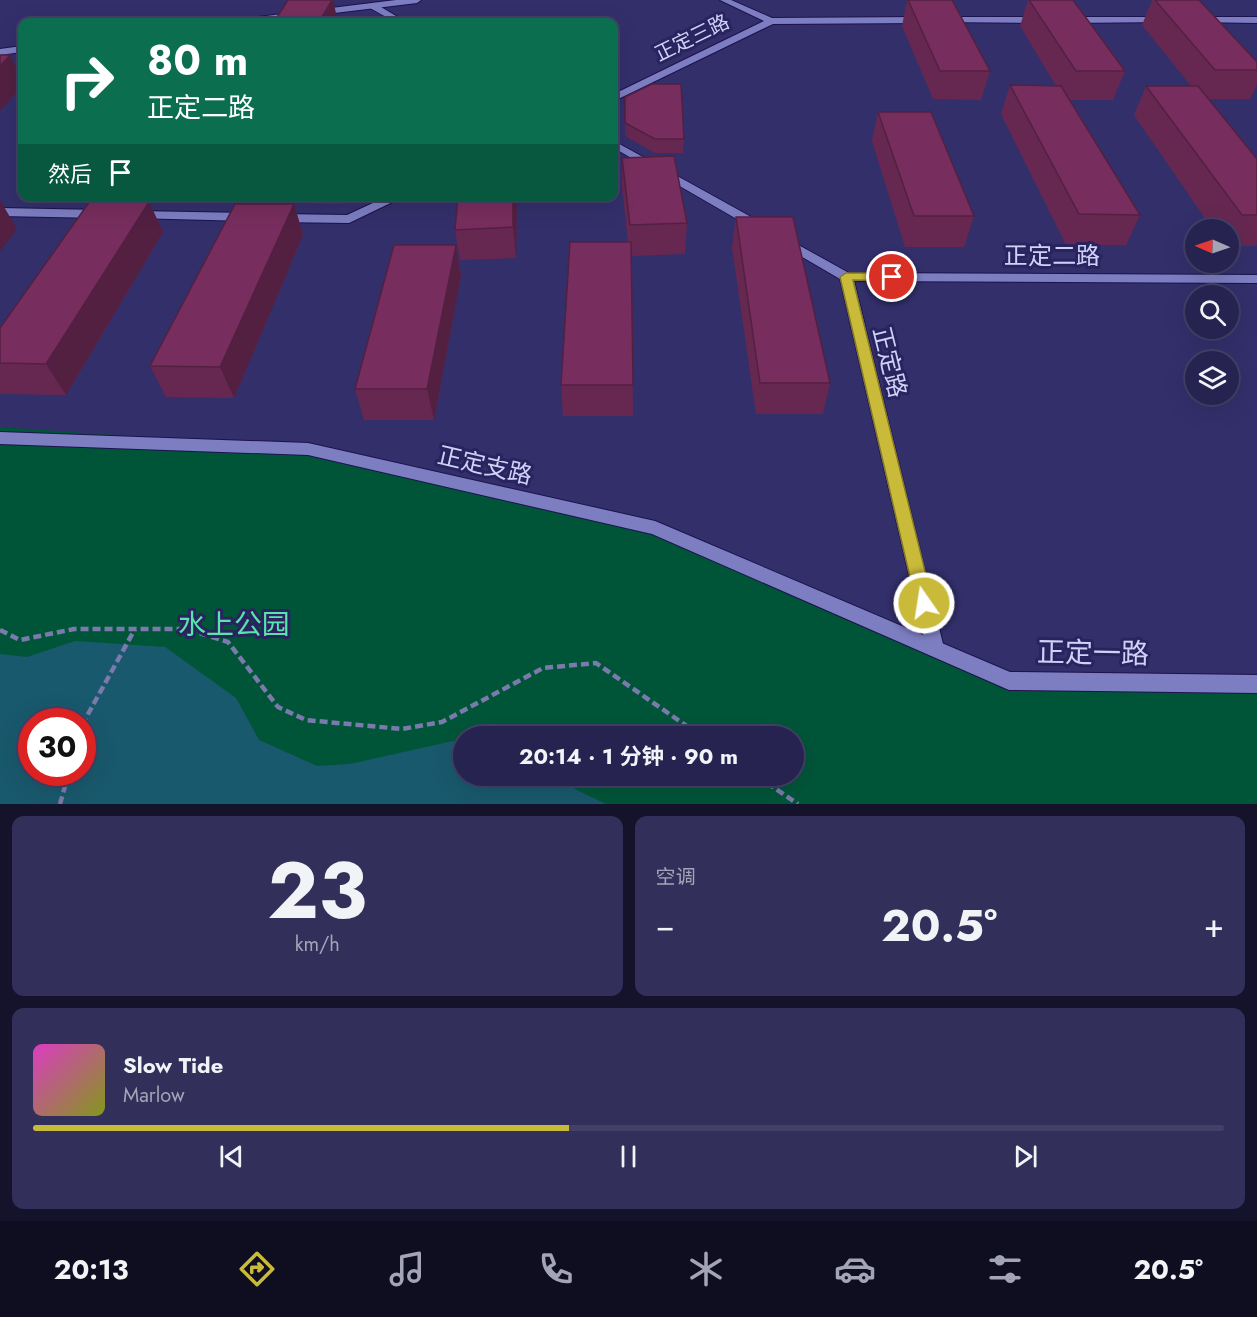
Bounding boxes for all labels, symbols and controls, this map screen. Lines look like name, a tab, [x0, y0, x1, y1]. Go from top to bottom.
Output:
street label: 正定三路	[650, 7, 734, 69]
text: 80 m	[147, 30, 248, 91]
icon: right	[48, 42, 126, 120]
text: 正定二路	[147, 88, 255, 127]
icon: arrive	[104, 156, 137, 189]
text: 然后	[48, 158, 92, 190]
north arrow	[1185, 219, 1239, 273]
map controls	[1185, 219, 1239, 405]
street label: 正定二路	[1004, 238, 1100, 273]
pin	[866, 251, 917, 302]
icon: arrive	[875, 260, 908, 293]
button: search	[1185, 285, 1239, 339]
street label: 正定路	[864, 323, 916, 401]
button: layers	[1185, 351, 1239, 405]
street label: 正定支路	[434, 437, 536, 493]
position arrow	[892, 571, 956, 635]
park label: 水上公园	[178, 604, 290, 645]
street label: 正定一路	[1037, 632, 1149, 674]
speed limit sign: 30	[18, 708, 96, 786]
text: 20:14 · 1 分钟 · 90 m	[519, 740, 738, 772]
text: 23	[267, 835, 367, 947]
text: 空调	[656, 863, 696, 892]
text: 20.5°	[881, 893, 997, 958]
text: −	[656, 902, 675, 949]
text: +	[1204, 902, 1224, 949]
text: km/h	[295, 930, 340, 959]
text: Slow Tide	[123, 1049, 223, 1081]
text: Marlow	[123, 1081, 185, 1110]
icon: previous	[215, 1140, 248, 1173]
icon: pause	[612, 1140, 645, 1173]
icon: next	[1009, 1140, 1042, 1173]
icon: directions	[236, 1248, 278, 1290]
icon: music	[386, 1248, 428, 1290]
icon: phone	[535, 1248, 577, 1290]
icon: climate	[685, 1248, 727, 1290]
icon: car	[834, 1248, 876, 1290]
icon: filters	[984, 1248, 1026, 1290]
text: 20:13	[54, 1250, 129, 1289]
text: 20.5°	[1133, 1250, 1203, 1289]

